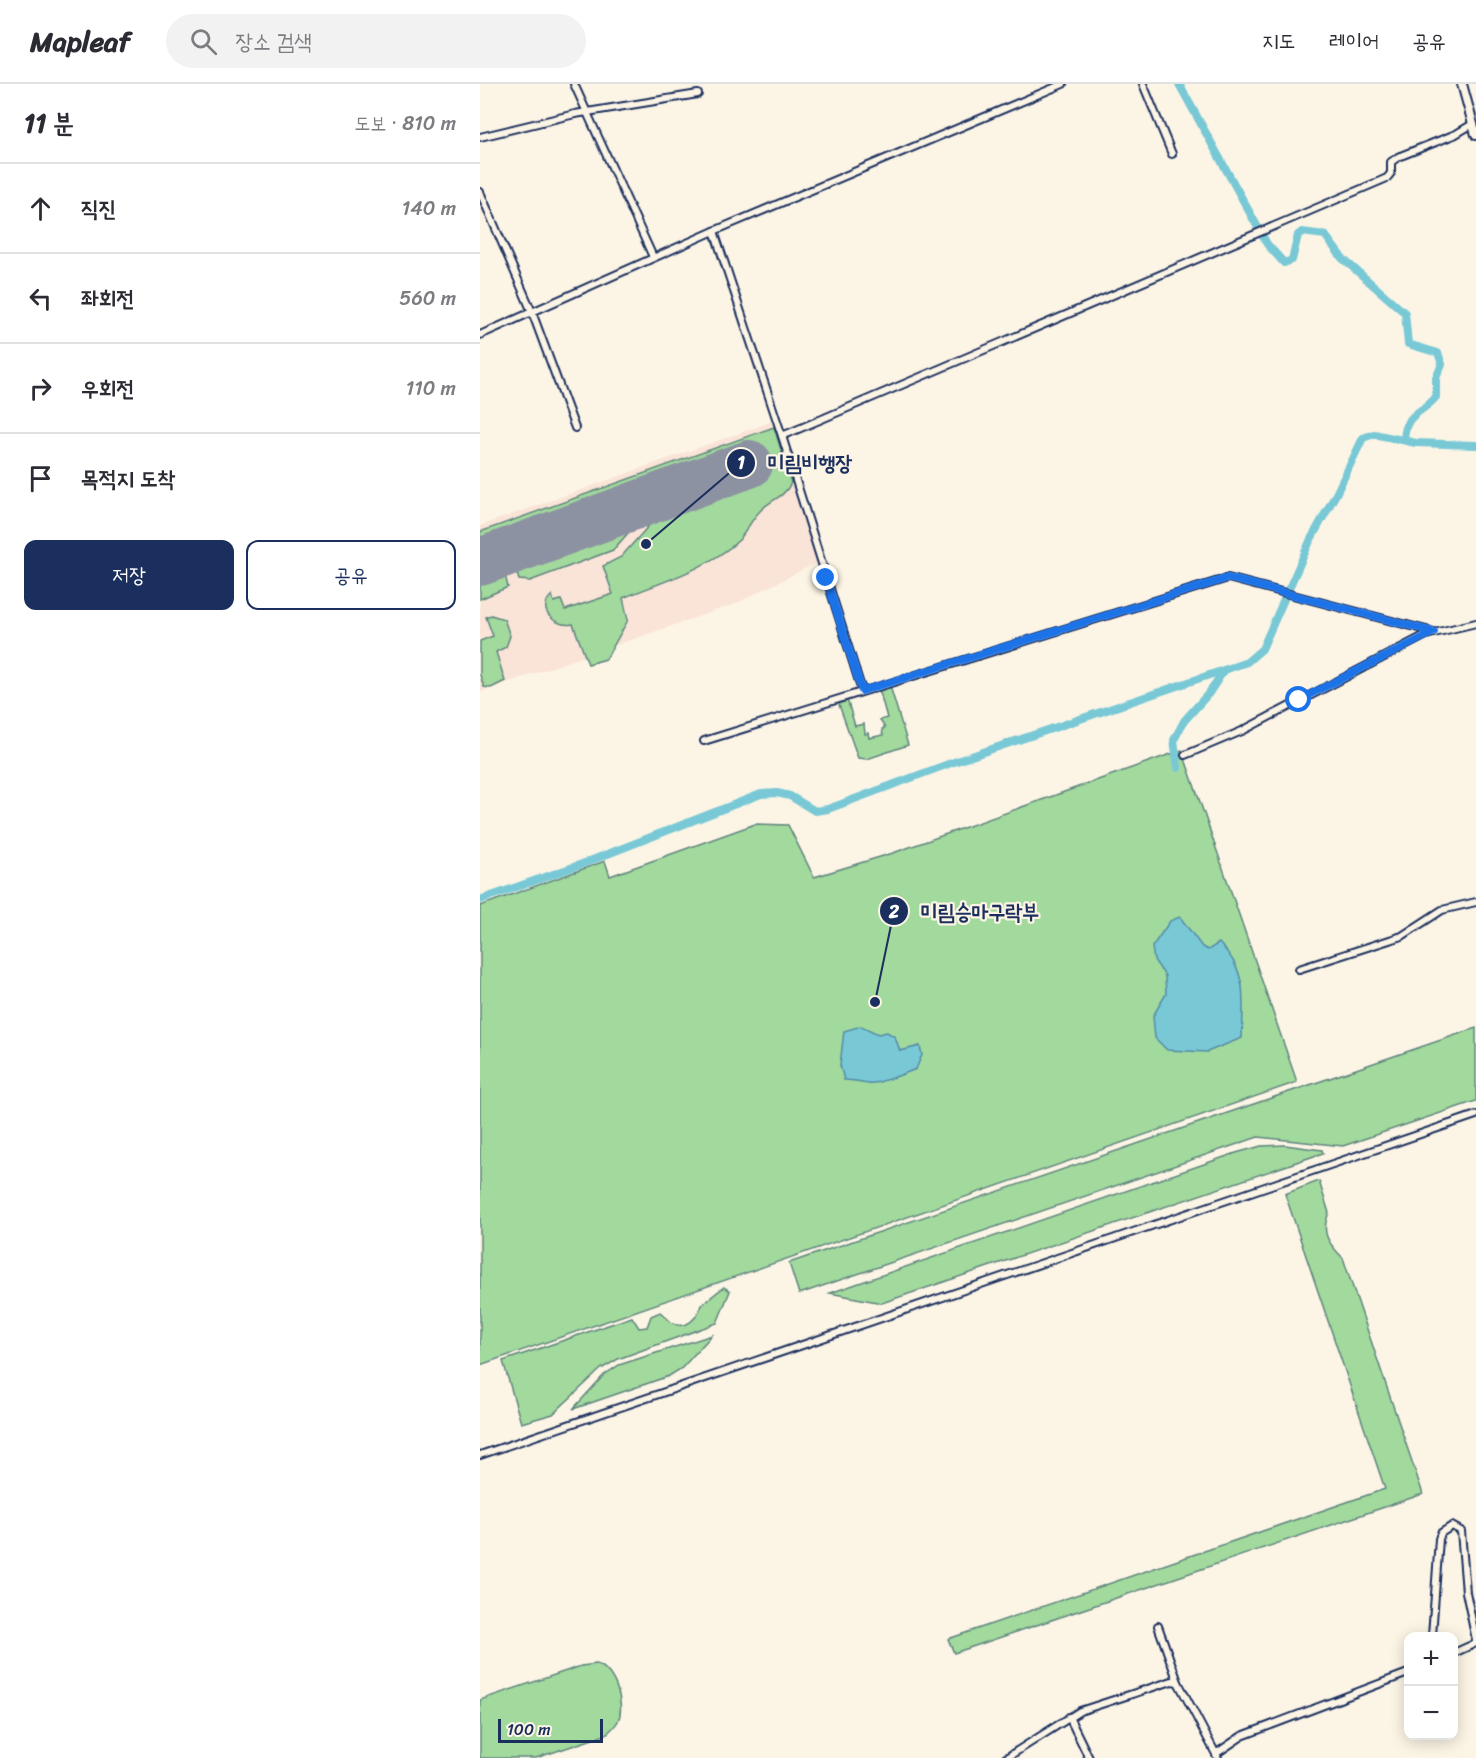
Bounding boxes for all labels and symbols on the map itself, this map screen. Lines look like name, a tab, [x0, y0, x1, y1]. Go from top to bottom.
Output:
callout: 미림비행장	[726, 443, 864, 482]
text: 미림비행장	[768, 444, 852, 482]
text: 1	[737, 447, 745, 479]
route end	[812, 564, 838, 590]
route start	[1285, 686, 1311, 712]
callout: 미림승마구락부	[879, 892, 1051, 931]
text: 미림승마구락부	[921, 893, 1039, 931]
text: 2	[888, 896, 900, 928]
scale bar	[498, 1716, 603, 1744]

